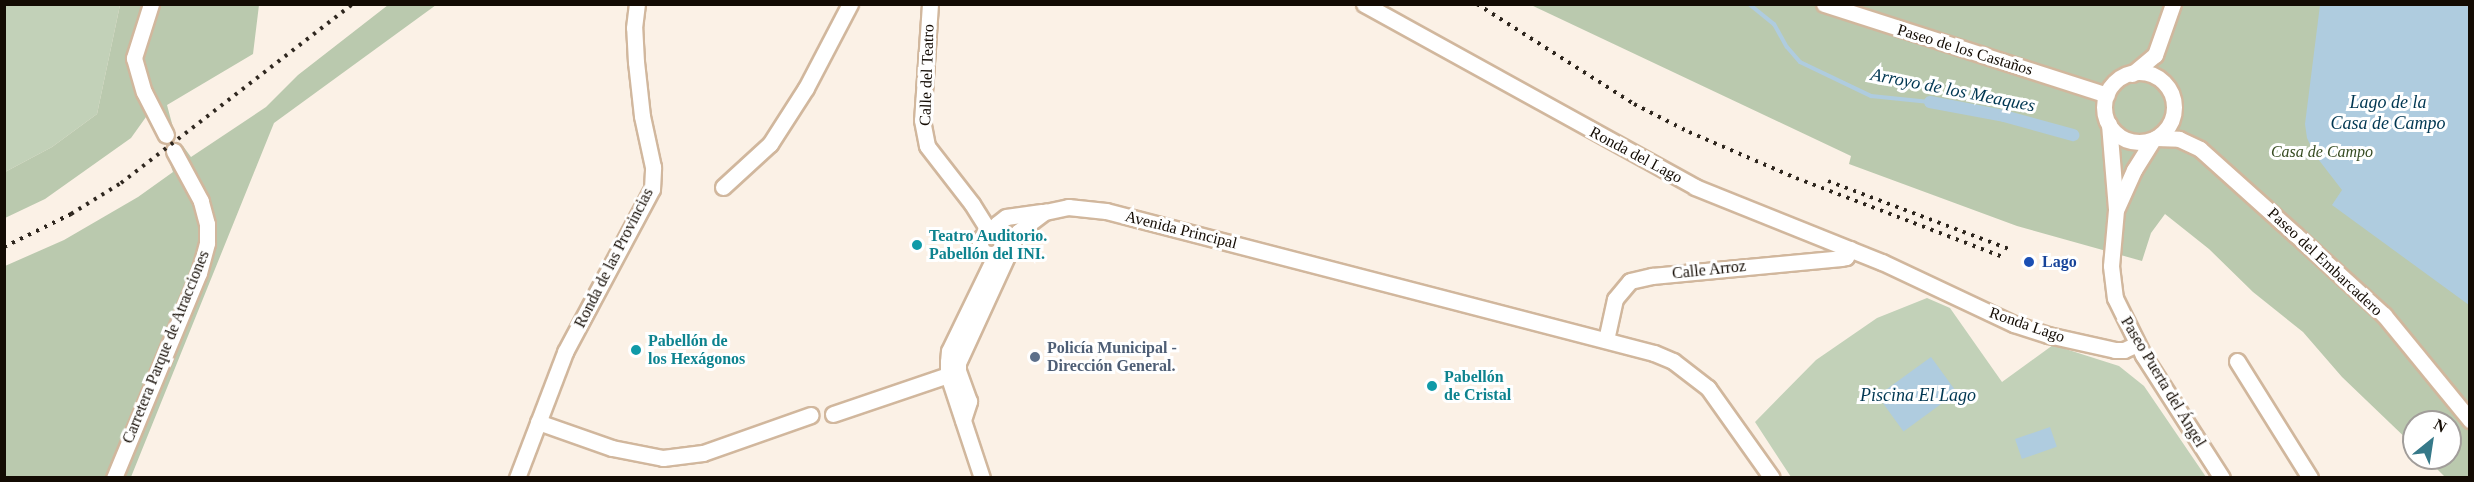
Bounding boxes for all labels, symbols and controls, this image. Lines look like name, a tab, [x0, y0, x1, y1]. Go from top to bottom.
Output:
street label: Paseo de los Castaños	[1895, 20, 2035, 80]
street label: Calle del Teatro	[916, 24, 938, 126]
water label: Arroyo de los Meaques	[1869, 63, 2037, 117]
water label: Lago de la Casa de Campo	[2330, 92, 2446, 134]
street label: Ronda del Lago	[1586, 123, 1686, 187]
park label: Casa de Campo	[2271, 142, 2373, 162]
street label: Ronda de las Provincias	[570, 185, 658, 331]
street label: Paseo del Embarcadero	[2264, 204, 2386, 320]
street label: Avenida Principal	[1123, 207, 1239, 253]
place label: Teatro Auditorio. Pabellón del INI.	[929, 226, 1048, 264]
marker: Teatro Auditorio. Pabellón del INI.	[910, 238, 924, 252]
street label: Carretera Parque de Atracciones	[118, 247, 214, 447]
place label: Lago	[2042, 252, 2077, 272]
marker: Lago	[2020, 253, 2038, 271]
street label: Calle Arroz	[1671, 257, 1747, 283]
street label: Ronda Lago	[1987, 303, 2067, 347]
street label: Paseo Puerta del Ángel	[2116, 313, 2210, 451]
place label: Pabellón de los Hexágonos	[648, 331, 745, 369]
place label: Policía Municipal - Dirección General.	[1047, 338, 1177, 376]
marker: Pabellón de los Hexágonos	[629, 343, 643, 357]
marker: Policía Municipal - Dirección General.	[1028, 350, 1042, 364]
place label: Pabellón de Cristal	[1444, 367, 1511, 405]
marker: Pabellón de Cristal	[1425, 379, 1439, 393]
water label: Piscina El Lago	[1860, 384, 1976, 406]
north arrow	[2402, 410, 2462, 470]
text: N	[2431, 415, 2450, 436]

